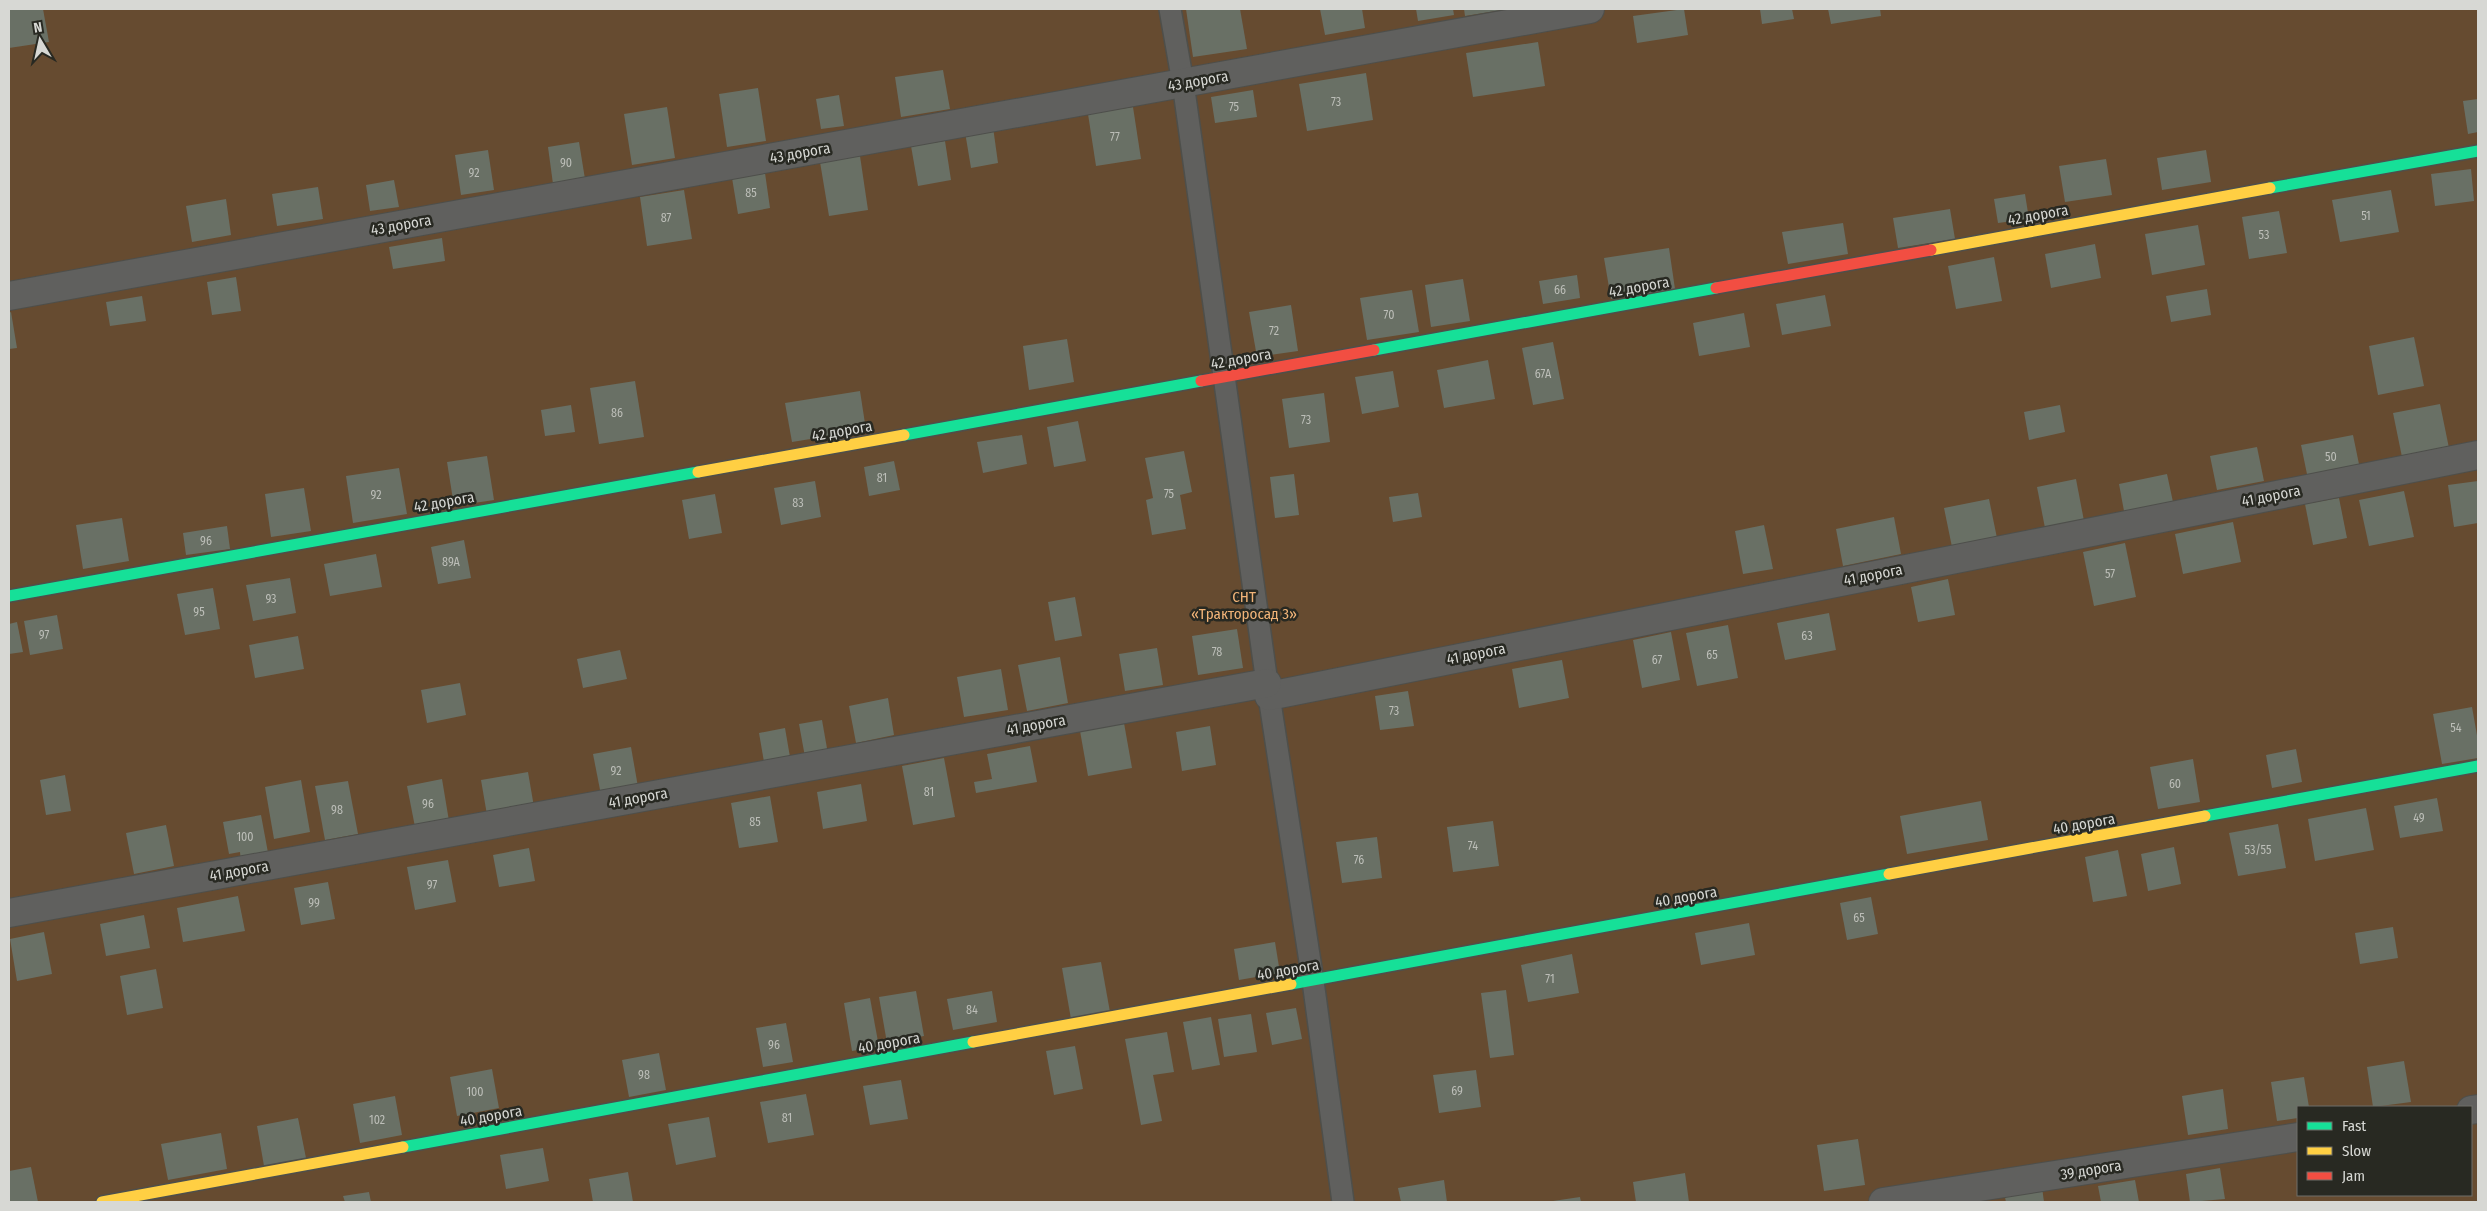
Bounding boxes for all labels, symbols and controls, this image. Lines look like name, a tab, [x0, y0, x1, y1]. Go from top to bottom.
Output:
north arrow	[15, 15, 65, 65]
text: N	[33, 19, 44, 37]
street label: 43 дорога	[1166, 67, 1230, 95]
house number: 73	[1331, 95, 1341, 109]
house number: 75	[1229, 100, 1240, 114]
house number: 77	[1110, 130, 1120, 144]
street label: 43 дорога	[768, 139, 832, 167]
house number: 90	[560, 156, 572, 170]
house number: 92	[469, 166, 479, 180]
house number: 85	[745, 186, 757, 200]
street label: 42 дорога	[2006, 201, 2070, 229]
house number: 51	[2361, 209, 2371, 223]
street label: 43 дорога	[369, 211, 433, 239]
house number: 87	[661, 211, 671, 225]
house number: 53	[2259, 228, 2269, 242]
street label: 42 дорога	[1607, 273, 1671, 301]
house number: 66	[1554, 283, 1566, 297]
house number: 70	[1384, 308, 1394, 322]
house number: 72	[1269, 324, 1279, 338]
street label: 42 дорога	[1209, 345, 1273, 373]
house number: 67А	[1535, 367, 1552, 381]
house number: 86	[611, 406, 623, 420]
house number: 73	[1301, 413, 1311, 427]
street label: 42 дорога	[810, 417, 874, 445]
house number: 50	[2325, 450, 2337, 464]
house number: 81	[877, 471, 887, 485]
street label: 41 дорога	[2240, 481, 2302, 511]
house number: 75	[1164, 487, 1175, 501]
house number: 92	[371, 488, 381, 502]
street label: 42 дорога	[412, 488, 476, 516]
house number: 83	[792, 496, 804, 510]
house number: 96	[200, 534, 212, 548]
house number: 89А	[442, 555, 461, 569]
street label: 41 дорога	[1842, 560, 1904, 590]
house number: 57	[2105, 567, 2115, 581]
park label: СНТ «Тракторосад 3»	[1191, 588, 1297, 623]
house number: 93	[265, 592, 277, 606]
house number: 95	[193, 605, 205, 619]
house number: 97	[39, 628, 49, 642]
house number: 63	[1801, 629, 1813, 643]
street label: 41 дорога	[1445, 639, 1507, 669]
house number: 78	[1212, 645, 1222, 659]
house number: 65	[1706, 648, 1718, 662]
house number: 67	[1652, 653, 1662, 667]
house number: 73	[1389, 704, 1399, 718]
street label: 41 дорога	[1005, 711, 1067, 739]
house number: 54	[2450, 721, 2462, 735]
house number: 92	[611, 764, 621, 778]
house number: 60	[2169, 777, 2181, 791]
street label: 41 дорога	[607, 784, 669, 812]
house number: 81	[924, 785, 934, 799]
house number: 96	[422, 797, 434, 811]
house number: 98	[331, 803, 343, 817]
street label: 40 дорога	[2052, 810, 2116, 838]
house number: 49	[2413, 811, 2425, 825]
house number: 85	[749, 815, 761, 829]
house number: 100	[236, 830, 254, 844]
house number: 74	[1468, 839, 1478, 853]
house number: 53/55	[2245, 843, 2272, 857]
house number: 76	[1354, 853, 1364, 867]
street label: 41 дорога	[208, 857, 270, 885]
house number: 97	[427, 878, 437, 892]
street label: 40 дорога	[1654, 883, 1718, 911]
house number: 99	[308, 896, 320, 910]
house number: 65	[1853, 911, 1865, 925]
street label: 40 дорога	[1256, 956, 1320, 984]
house number: 71	[1545, 972, 1555, 986]
house number: 84	[966, 1003, 978, 1017]
street label: 40 дорога	[857, 1029, 921, 1057]
house number: 96	[768, 1038, 780, 1052]
house number: 98	[638, 1068, 650, 1082]
house number: 69	[1451, 1084, 1463, 1098]
house number: 100	[466, 1085, 484, 1099]
street label: 40 дорога	[459, 1102, 523, 1130]
legend	[2297, 1106, 2472, 1196]
house number: 81	[782, 1111, 792, 1125]
house number: 102	[369, 1113, 385, 1127]
text: Fast	[2342, 1117, 2366, 1135]
text: Slow	[2342, 1142, 2371, 1160]
street label: 39 дорога	[2059, 1156, 2123, 1184]
text: Jam	[2342, 1167, 2365, 1185]

